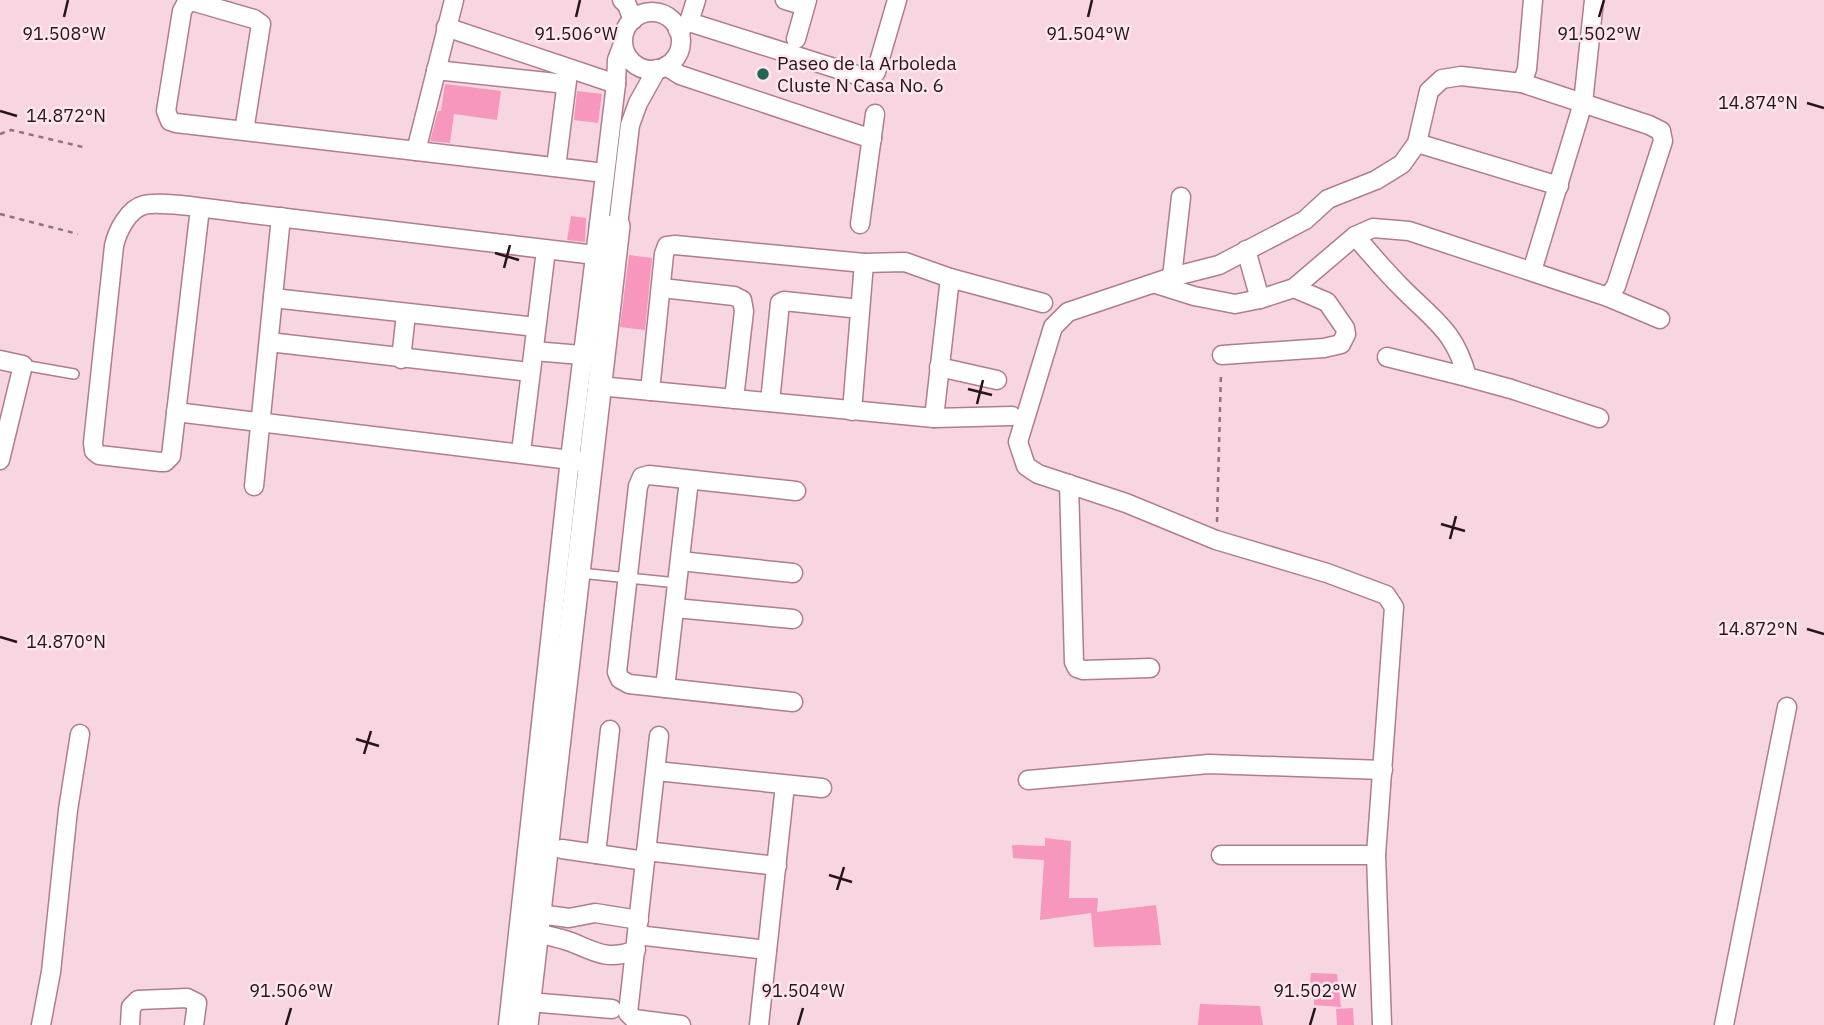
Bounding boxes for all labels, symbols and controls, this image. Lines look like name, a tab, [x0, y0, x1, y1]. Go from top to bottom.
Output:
text: 91.508°W	[22, 22, 106, 45]
text: 91.506°W	[534, 22, 618, 45]
text: 91.504°W	[1046, 22, 1130, 45]
text: 91.502°W	[1557, 22, 1641, 45]
place label: Paseo de la Arboleda Cluste N Casa No. 6	[777, 51, 957, 97]
marker: Paseo de la Arboleda Cluste N Casa No. 6	[755, 66, 771, 82]
text: 14.874°N	[1718, 91, 1798, 114]
text: 14.872°N	[26, 104, 106, 127]
text: 14.872°N	[1718, 617, 1798, 640]
text: 14.870°N	[26, 630, 106, 653]
text: 91.506°W	[249, 979, 333, 1002]
text: 91.504°W	[761, 979, 845, 1002]
text: 91.502°W	[1273, 979, 1357, 1002]

